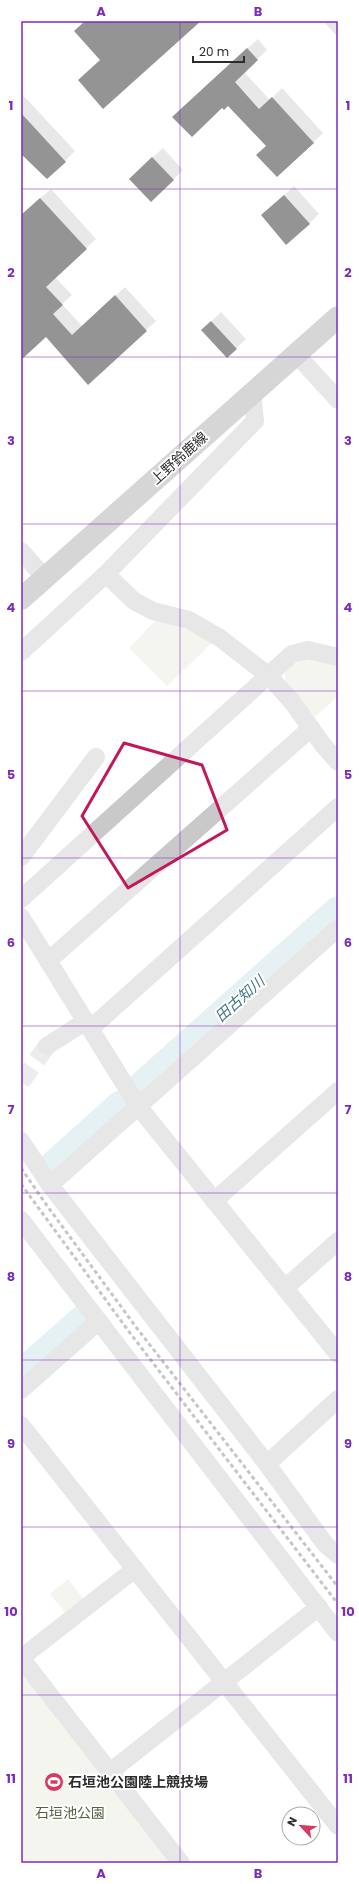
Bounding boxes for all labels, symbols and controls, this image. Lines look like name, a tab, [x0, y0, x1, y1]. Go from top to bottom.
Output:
text: A	[96, 2, 106, 21]
text: B	[254, 2, 263, 21]
scale bar	[193, 38, 244, 64]
text: 20 m	[199, 43, 229, 60]
text: 1	[9, 96, 13, 115]
text: 1	[346, 96, 350, 115]
text: 2	[7, 263, 15, 282]
text: 2	[344, 263, 352, 282]
street label: 上野鈴鹿線	[146, 427, 212, 489]
text: 3	[7, 431, 15, 450]
text: 3	[344, 431, 352, 450]
text: 4	[7, 598, 16, 617]
text: 4	[344, 598, 353, 617]
text: 5	[7, 765, 15, 784]
text: 5	[344, 765, 352, 784]
text: 6	[7, 933, 15, 952]
text: 6	[344, 933, 352, 952]
water label: 田古知川	[210, 969, 270, 1027]
text: 7	[8, 1100, 15, 1119]
text: 7	[345, 1100, 352, 1119]
text: 8	[7, 1267, 15, 1286]
text: 8	[344, 1267, 352, 1286]
text: 9	[7, 1434, 15, 1453]
text: 9	[344, 1434, 352, 1453]
text: 10	[4, 1602, 18, 1621]
text: 10	[341, 1602, 355, 1621]
text: 11	[6, 1769, 16, 1788]
text: 11	[343, 1769, 353, 1788]
sports icon: 石垣池公園陸上競技場	[43, 1771, 65, 1793]
place label: 石垣池公園陸上競技場	[68, 1772, 208, 1792]
park label: 石垣池公園	[35, 1803, 105, 1823]
north arrow	[281, 1806, 321, 1846]
text: N	[283, 1814, 301, 1829]
text: A	[96, 1864, 106, 1883]
text: B	[254, 1864, 263, 1883]

